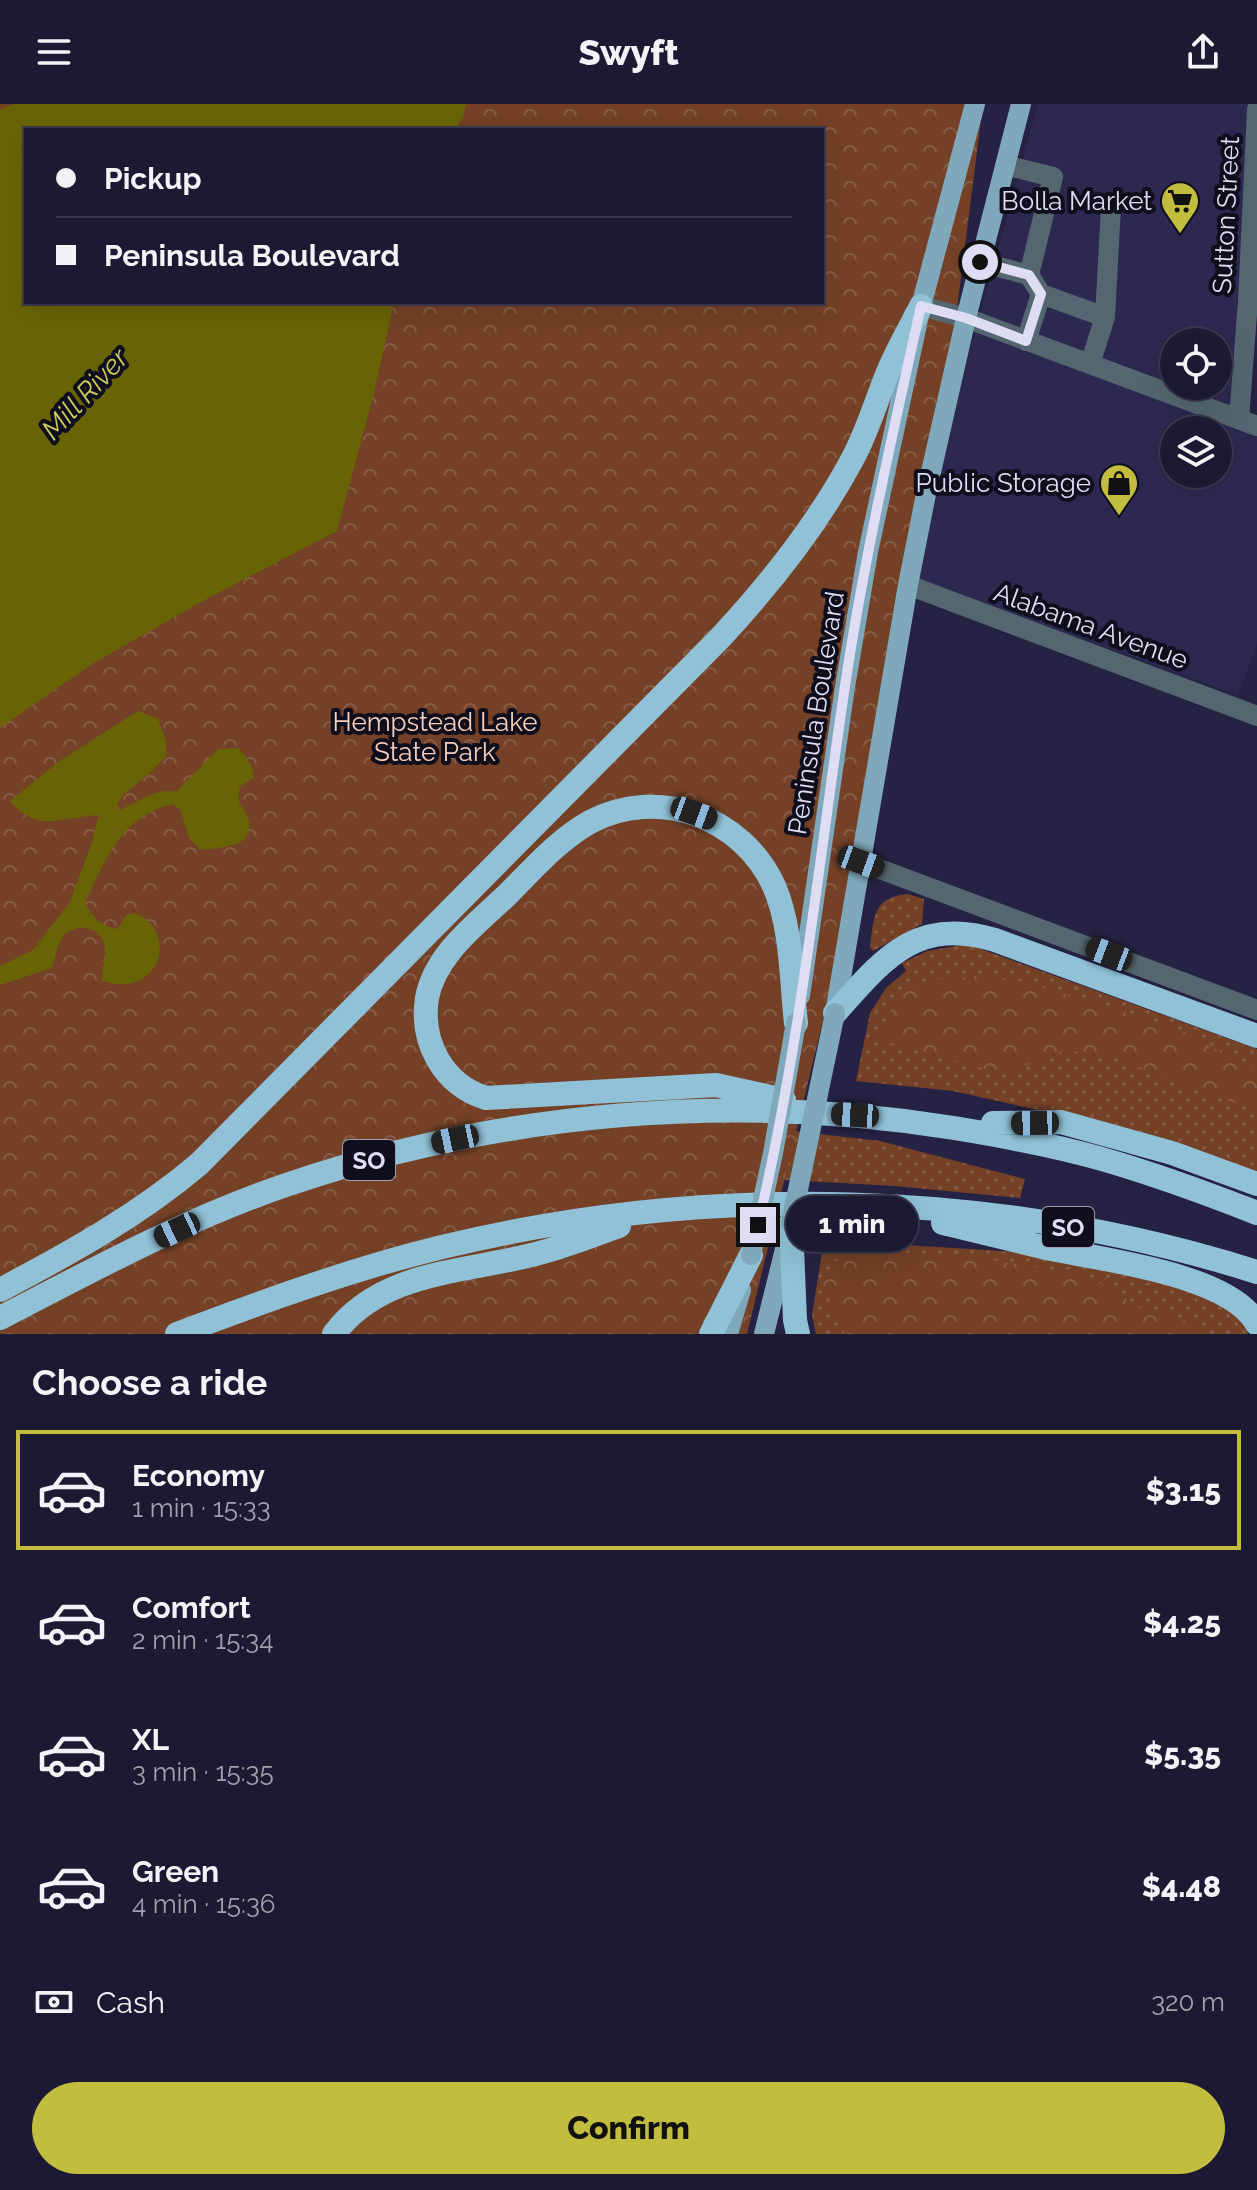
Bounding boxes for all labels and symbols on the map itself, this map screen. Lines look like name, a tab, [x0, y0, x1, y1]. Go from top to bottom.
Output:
street label: Sutton Street	[1207, 135, 1245, 295]
supermarket icon: Bolla Market	[1159, 180, 1201, 235]
place label: Bolla Market	[1001, 186, 1152, 216]
route start	[962, 244, 998, 280]
water label: Mill River	[35, 341, 136, 446]
shop icon: Public Storage	[1098, 462, 1140, 517]
place label: Public Storage	[916, 468, 1091, 498]
street label: Alabama Avenue	[990, 577, 1192, 675]
street label: Peninsula Boulevard	[782, 589, 850, 837]
park label: Hempstead Lake State Park	[332, 707, 538, 767]
car	[667, 794, 721, 832]
car	[834, 843, 888, 881]
car	[1082, 934, 1136, 974]
car	[830, 1102, 880, 1128]
car	[1011, 1111, 1059, 1135]
car	[429, 1122, 481, 1156]
road number: SO	[343, 1140, 395, 1180]
callout: 1 min	[786, 1197, 918, 1253]
route end	[740, 1207, 776, 1243]
road number: SO	[1042, 1207, 1094, 1247]
car	[150, 1209, 204, 1251]

